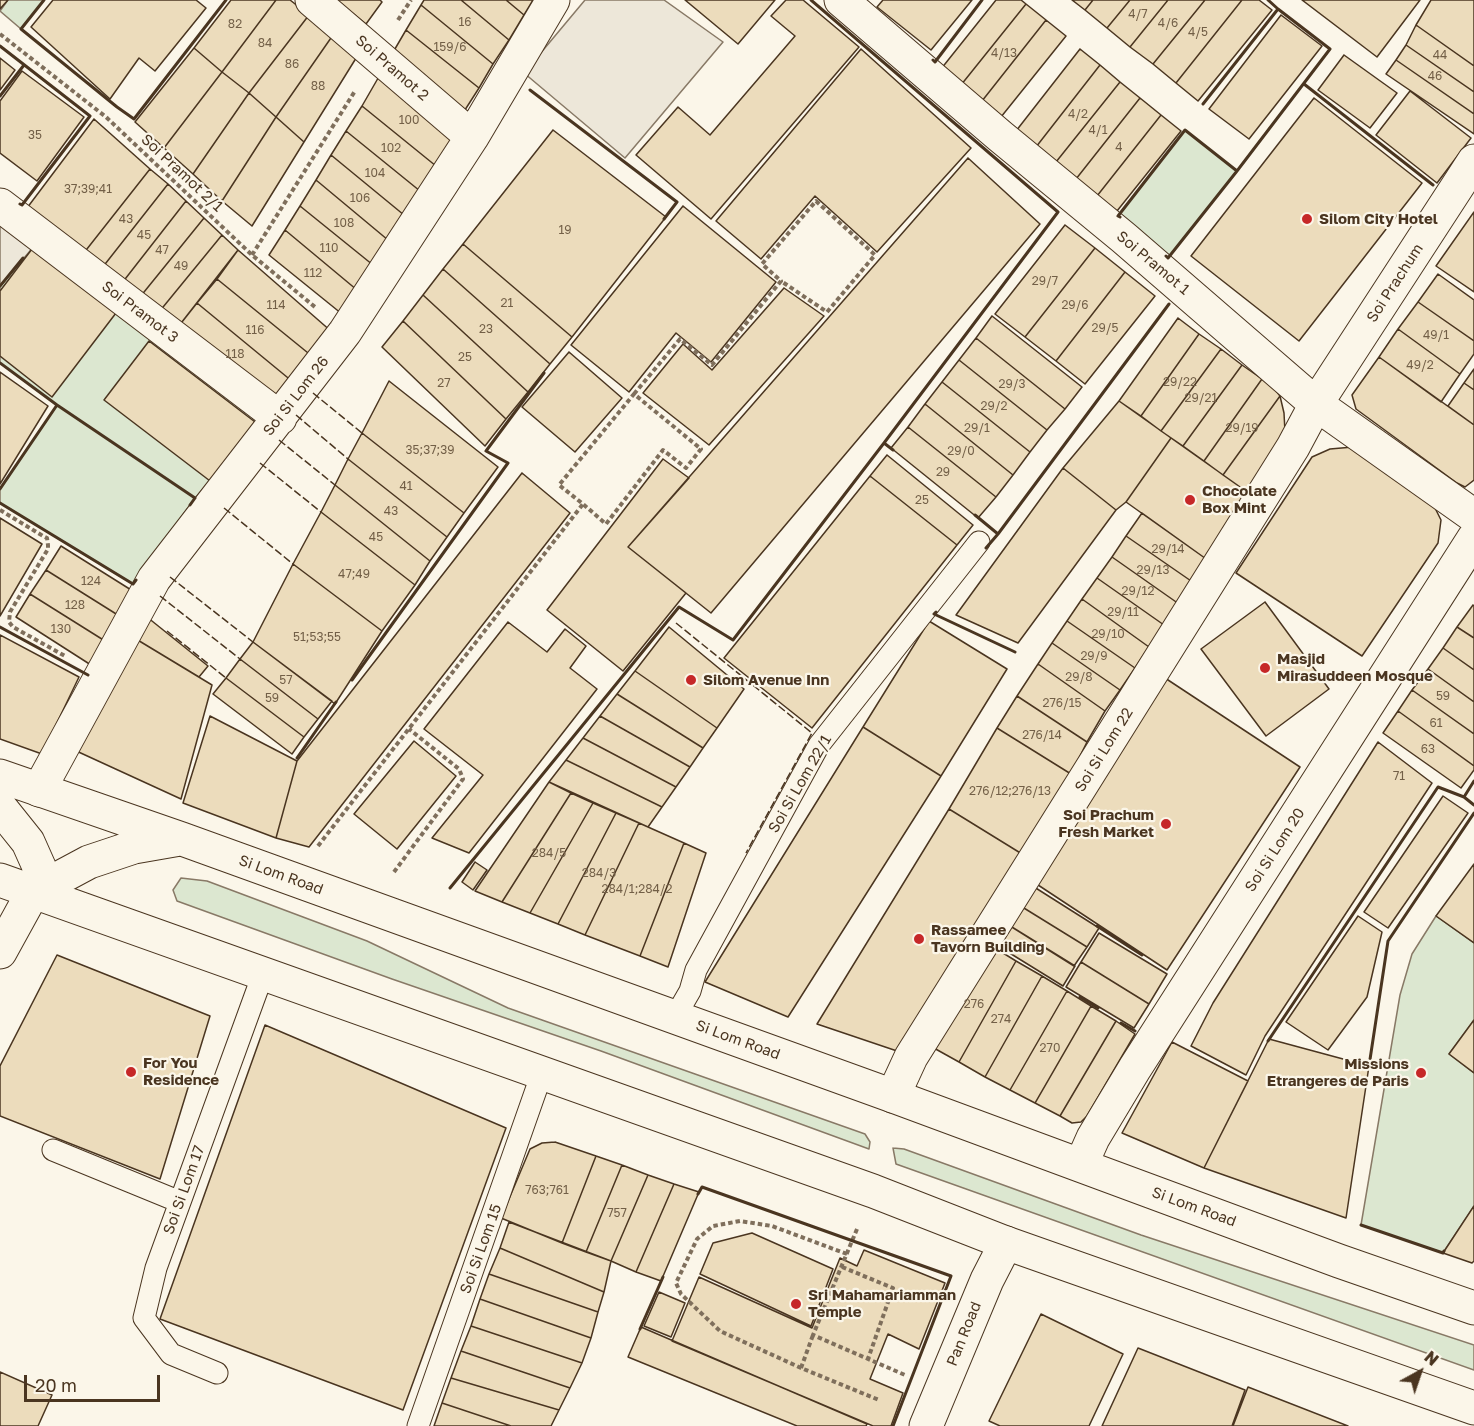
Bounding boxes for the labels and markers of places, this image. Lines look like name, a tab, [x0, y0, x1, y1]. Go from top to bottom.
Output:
place label: Silom City Hotel	[1319, 210, 1438, 228]
marker: Silom City Hotel	[1300, 212, 1314, 226]
place label: Chocolate Box Mint	[1202, 482, 1277, 517]
marker: Chocolate Box Mint	[1183, 493, 1197, 507]
place label: Masjid Mirasuddeen Mosque	[1277, 650, 1433, 685]
marker: Masjid Mirasuddeen Mosque	[1258, 661, 1272, 675]
place label: Silom Avenue Inn	[703, 671, 829, 689]
marker: Silom Avenue Inn	[684, 673, 698, 687]
place label: Soi Prachum Fresh Market	[1058, 806, 1154, 841]
marker: Soi Prachum Fresh Market	[1159, 817, 1173, 831]
place label: Rassamee Tavorn Building	[931, 921, 1045, 956]
marker: Rassamee Tavorn Building	[912, 932, 926, 946]
place label: For You Residence	[143, 1054, 219, 1089]
place label: Missions Etrangeres de Paris	[1267, 1055, 1409, 1090]
marker: For You Residence	[124, 1065, 138, 1079]
marker: Missions Etrangeres de Paris	[1414, 1066, 1428, 1080]
place label: Sri Mahamariamman Temple	[808, 1286, 956, 1321]
marker: Sri Mahamariamman Temple	[789, 1297, 803, 1311]

